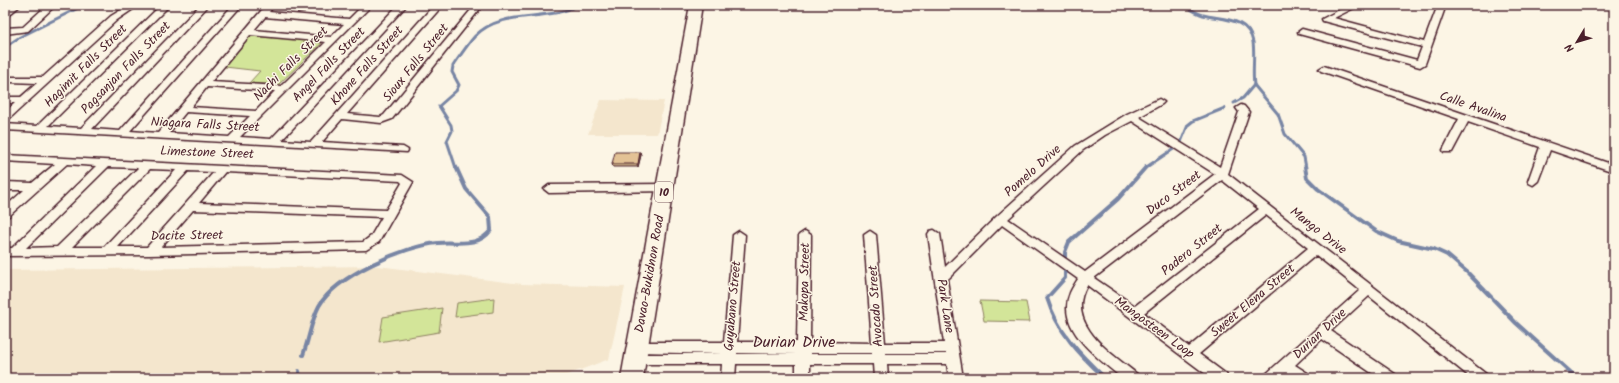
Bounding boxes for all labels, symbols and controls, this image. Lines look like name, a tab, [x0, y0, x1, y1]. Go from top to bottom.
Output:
street label: Pagsanjan Falls Street	[76, 16, 177, 119]
street label: Sioux Falls Street	[378, 18, 455, 107]
street label: Hagimit Falls Street	[39, 19, 133, 113]
street label: Nachi Falls Street	[249, 21, 334, 106]
street label: Khone Falls Street	[325, 21, 409, 111]
street label: Angel Falls Street	[287, 22, 371, 108]
north arrow	[1557, 22, 1597, 62]
text: N	[1561, 39, 1579, 56]
street label: Calle Avalina	[1436, 86, 1510, 128]
street label: Niagara Falls Street	[150, 112, 261, 138]
street label: Pomelo Drive	[1000, 139, 1066, 202]
street label: Limestone Street	[160, 141, 255, 165]
street label: Duco Street	[1142, 165, 1207, 221]
road number: 10	[655, 182, 673, 202]
street label: Mango Drive	[1285, 202, 1351, 260]
street label: Davao-Bukidnon Road	[629, 213, 671, 335]
street label: Padero Street	[1157, 218, 1228, 281]
street label: Dacite Street	[151, 225, 224, 247]
street label: Makopa Street	[794, 241, 816, 322]
street label: Sweet Elena Street	[1206, 258, 1301, 343]
street label: Guyabano Street	[719, 259, 747, 352]
street label: Avocado Street	[863, 264, 889, 347]
street label: Park Lane	[930, 277, 960, 335]
street label: Mangosteen Loop	[1109, 292, 1199, 365]
street label: Durian Drive	[1288, 303, 1352, 365]
street label: Durian Drive	[753, 330, 835, 355]

